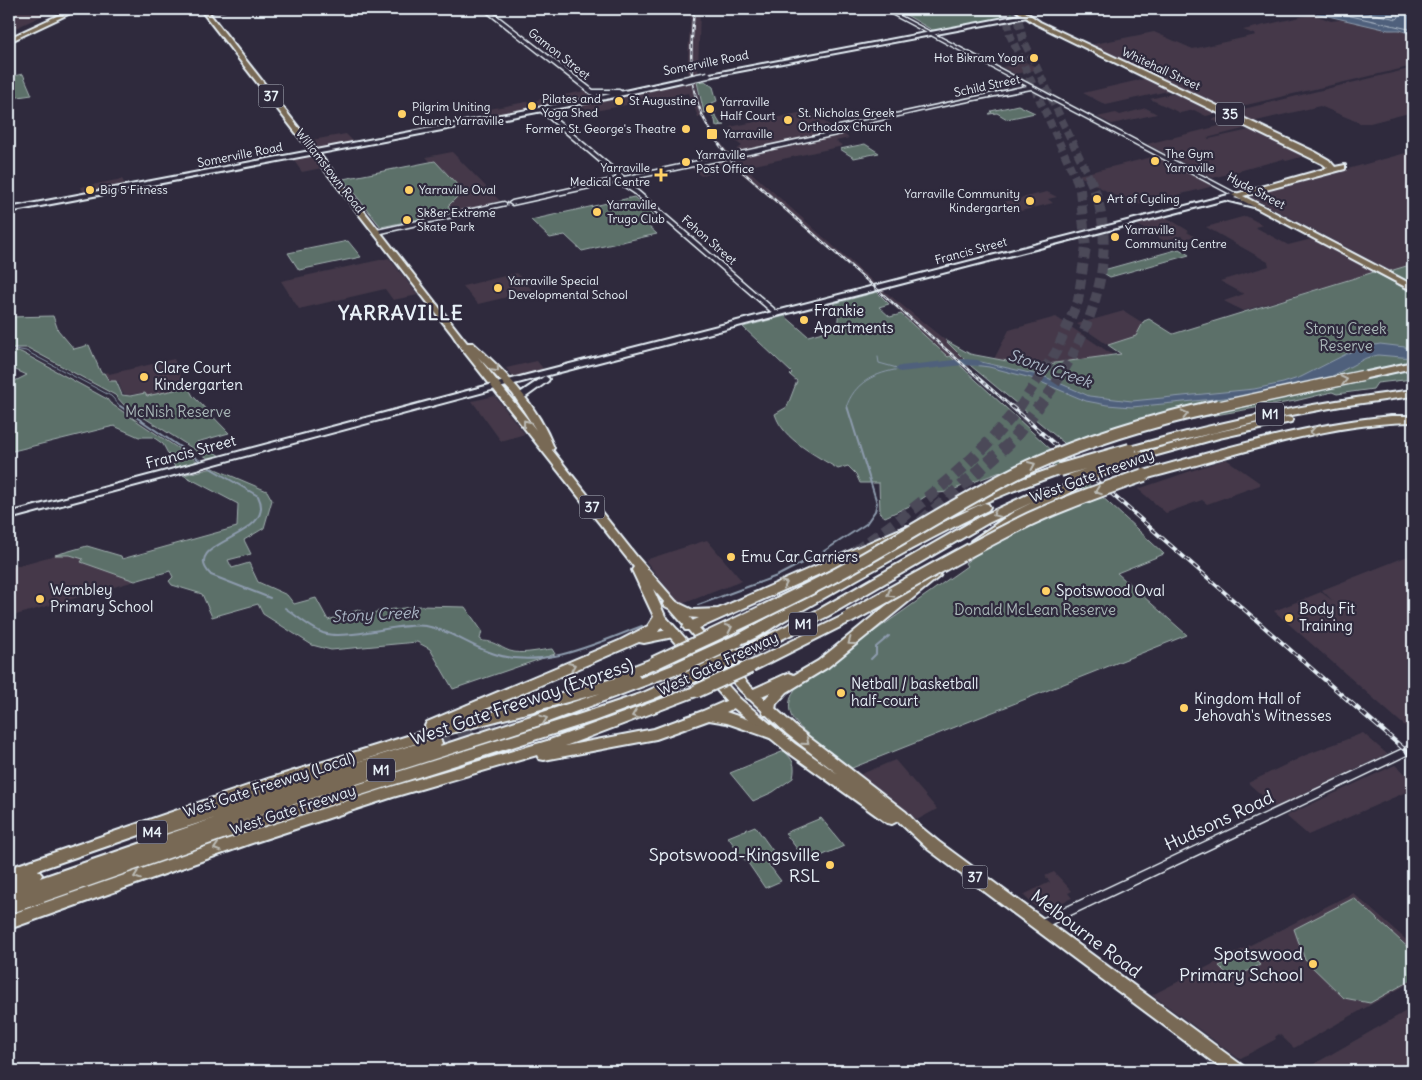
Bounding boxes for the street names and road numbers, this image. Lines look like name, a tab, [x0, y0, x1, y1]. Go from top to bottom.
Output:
street label: Gamon Street	[525, 25, 593, 82]
street label: Whitehall Street	[1120, 44, 1203, 93]
street label: Somerville Road	[662, 47, 750, 78]
street label: Schild Street	[953, 71, 1021, 100]
road number: 37	[258, 84, 284, 108]
road number: 35	[1216, 102, 1244, 126]
street label: Williamstown Road	[293, 126, 368, 216]
street label: Somerville Road	[196, 139, 284, 170]
street label: Hyde Street	[1225, 169, 1288, 212]
street label: Fehon Street	[679, 212, 740, 268]
street label: Francis Street	[933, 234, 1009, 267]
road number: M1	[1256, 402, 1284, 426]
street label: Francis Street	[144, 430, 238, 473]
street label: West Gate Freeway	[1027, 444, 1157, 507]
road number: 37	[580, 496, 604, 518]
road number: M1	[789, 612, 817, 636]
street label: West Gate Freeway	[654, 627, 781, 700]
street label: West Gate Freeway (Express)	[407, 653, 636, 751]
street label: West Gate Freeway (Local)	[181, 749, 357, 821]
road number: M1	[367, 758, 395, 782]
street label: West Gate Freeway	[228, 781, 358, 839]
street label: Hudsons Road	[1161, 785, 1277, 856]
road number: M4	[137, 820, 167, 844]
road number: 37	[962, 866, 988, 889]
street label: Melbourne Road	[1026, 884, 1147, 983]

